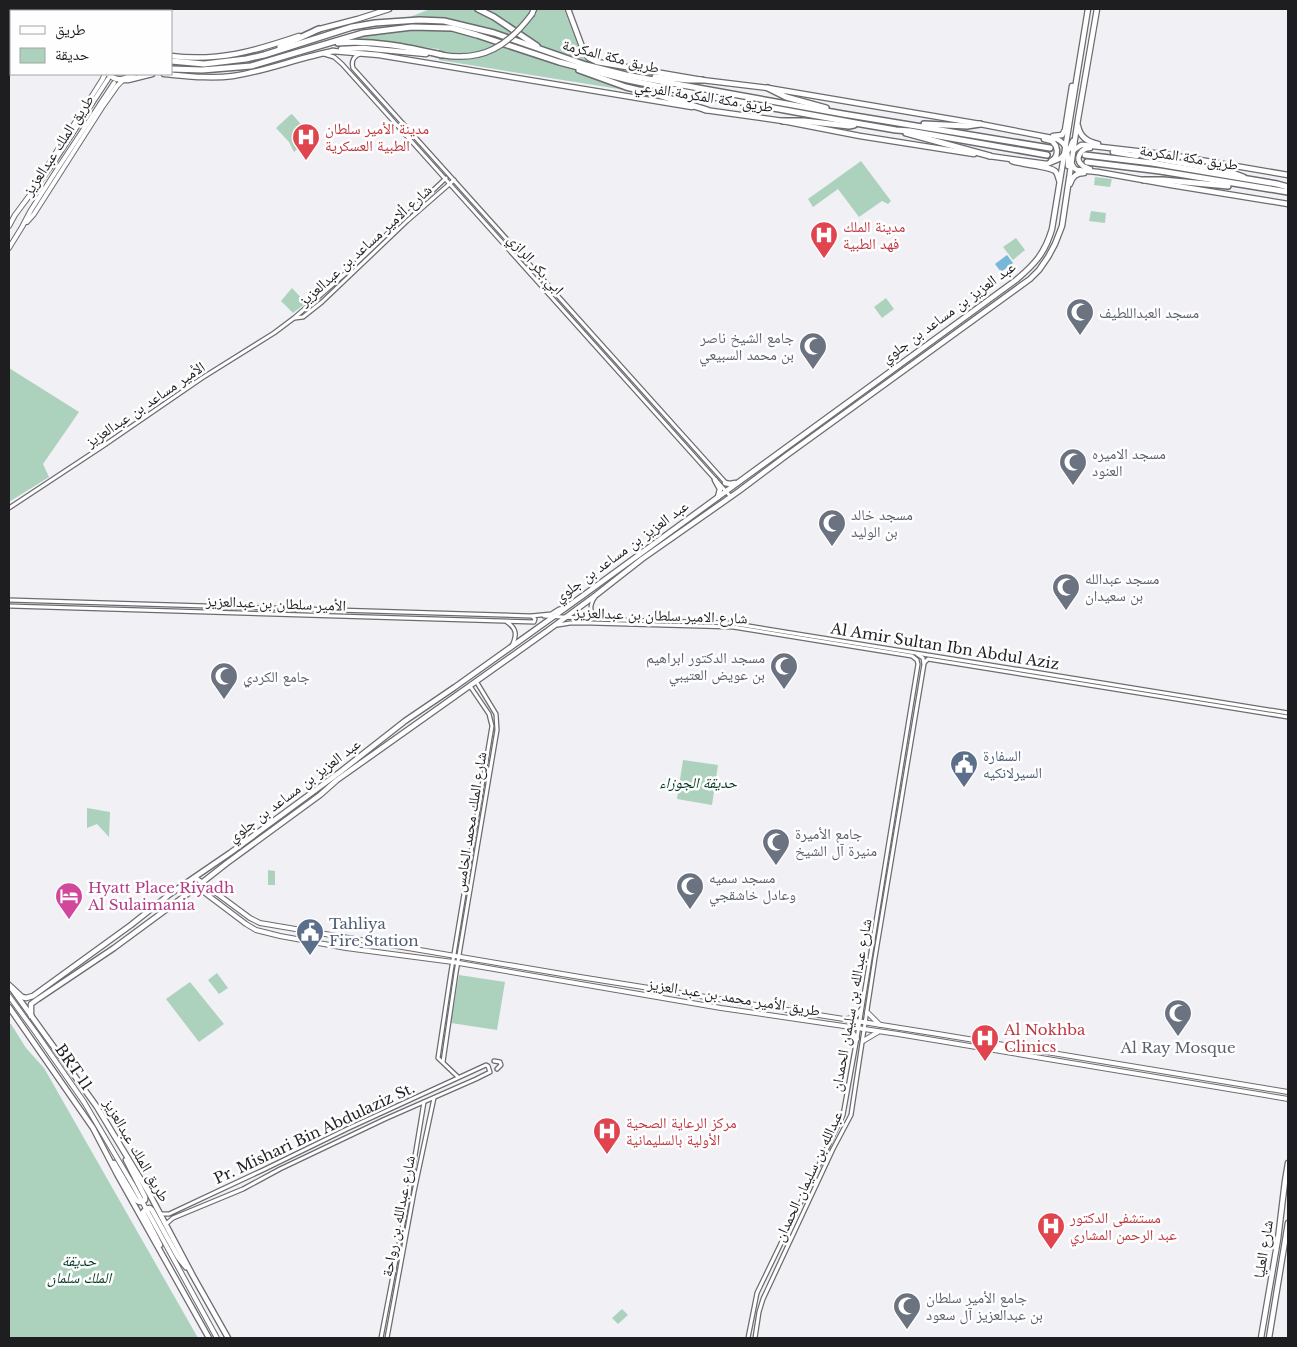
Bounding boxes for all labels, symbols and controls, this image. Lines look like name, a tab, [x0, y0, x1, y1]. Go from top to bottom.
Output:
legend	[10, 10, 172, 75]
text: طريق	[55, 20, 86, 40]
street label: طريق مكة المكرمة	[560, 35, 662, 78]
text: حديقة	[55, 45, 90, 64]
street label: طريق مكة المكرمة الفرعي	[633, 76, 775, 119]
street label: طريق الملك عبدالعزيز	[18, 91, 99, 200]
place label: مدينة الأمير سلطان الطبية العسكرية	[325, 119, 429, 155]
hospital icon: مدينة الأمير سلطان الطبية العسكرية	[291, 122, 321, 161]
street label: طريق مكة المكرمة	[1138, 140, 1240, 175]
street label: شارع ألامير مساعد بن عبدالعزيز	[294, 180, 436, 311]
place label: مدينة الملك فهد الطبية	[843, 217, 905, 253]
hospital icon: مدينة الملك فهد الطبية	[809, 220, 839, 259]
street label: ابي بكر الرازي	[502, 230, 568, 300]
street label: عبد العزيز بن مساعد بن جلوي	[877, 257, 1021, 369]
mosque icon: مسجد العبداللطيف	[1065, 297, 1095, 336]
place label: مسجد العبداللطيف	[1099, 303, 1199, 322]
place label: جامع الشيخ ناصر بن محمد السبيعي	[699, 328, 794, 366]
mosque icon: جامع الشيخ ناصر بن محمد السبيعي	[798, 331, 828, 370]
street label: الأمير مساعد بن عبدالعزيز	[81, 357, 209, 452]
place label: مسجد الاميره العنود	[1092, 444, 1166, 480]
mosque icon: مسجد الاميره العنود	[1058, 447, 1088, 486]
street label: عبد العزيز بن مساعد بن جلوي	[550, 496, 694, 608]
place label: مسجد خالد بن الوليد	[851, 505, 913, 542]
mosque icon: مسجد خالد بن الوليد	[817, 508, 847, 547]
place label: مسجد عبدالله بن سعيدان	[1085, 569, 1160, 606]
mosque icon: مسجد عبدالله بن سعيدان	[1051, 572, 1081, 611]
street label: الأمير سلطان بن عبدالعزيز	[205, 591, 346, 616]
street label: شارع الامير سلطان بن عبدالعزيز	[573, 602, 748, 629]
street label: Al Amir Sultan Ibn Abdul Aziz	[829, 618, 1061, 673]
place label: مسجد الدكتور ابراهيم بن عويض العتيبي	[646, 648, 765, 686]
mosque icon: مسجد الدكتور ابراهيم بن عويض العتيبي	[769, 651, 799, 690]
mosque icon: جامع الكردي	[209, 661, 239, 700]
place label: جامع الكردي	[243, 667, 310, 688]
street label: عبد العزيز بن مساعد بن جلوي	[224, 734, 366, 848]
place label: السفارة السيرلانكيه	[983, 746, 1042, 782]
public building icon: السفارة السيرلانكيه	[949, 749, 979, 788]
street label: شارع الملك محمد الخامس	[450, 750, 491, 894]
park label: حديقة الجوزاء	[659, 773, 738, 792]
place label: جامع الأميرة منيرة آل الشيخ	[795, 824, 877, 861]
mosque icon: جامع الأميرة منيرة آل الشيخ	[761, 827, 791, 866]
place label: مسجد سميه وعادل خاشقجي	[709, 868, 796, 906]
mosque icon: مسجد سميه وعادل خاشقجي	[675, 871, 705, 910]
place label: Hyatt Place Riyadh Al Sulaimania	[87, 878, 234, 914]
hotel icon: Hyatt Place Riyadh Al Sulaimania	[54, 881, 84, 920]
place label: Tahliya Fire Station	[329, 914, 419, 950]
public building icon: Tahliya Fire Station	[295, 917, 325, 956]
street label: شارع عبدالله بن سليمان الحمدان	[826, 917, 877, 1093]
street label: طريق الأمير محمد بن عبد العزيز	[645, 974, 822, 1021]
mosque icon: Al Ray Mosque	[1163, 998, 1193, 1037]
place label: Al Nokhba Clinics	[1003, 1020, 1086, 1056]
hospital icon: Al Nokhba Clinics	[970, 1023, 1000, 1062]
place label: Al Ray Mosque	[1119, 1038, 1236, 1057]
street label: BRT 11	[51, 1040, 97, 1094]
street label: Pr. Mishari Bin Abdulaziz St.	[211, 1078, 417, 1188]
street label: طريق الملك عبدالعزيز	[98, 1094, 174, 1206]
street label: عبدالله بن سليمان الحمدان	[769, 1107, 848, 1245]
place label: مركز الرعاية الصحية الأولية بالسليمانية	[626, 1113, 737, 1149]
hospital icon: مركز الرعاية الصحية الأولية بالسليمانية	[592, 1116, 622, 1155]
street label: شارع عبدالله بن رواحة	[377, 1154, 420, 1279]
place label: مستشفى الدكتور عبد الرحمن المشاري	[1069, 1208, 1177, 1246]
hospital icon: مستشفى الدكتور عبد الرحمن المشاري	[1036, 1211, 1066, 1250]
street label: شارع العليا	[1249, 1218, 1278, 1280]
park label: حديقة الملك سلمان	[47, 1251, 112, 1287]
place label: جامع الأمير سلطان بن عبدالعزيز آل سعود	[926, 1288, 1043, 1325]
mosque icon: جامع الأمير سلطان بن عبدالعزيز آل سعود	[892, 1291, 922, 1330]

